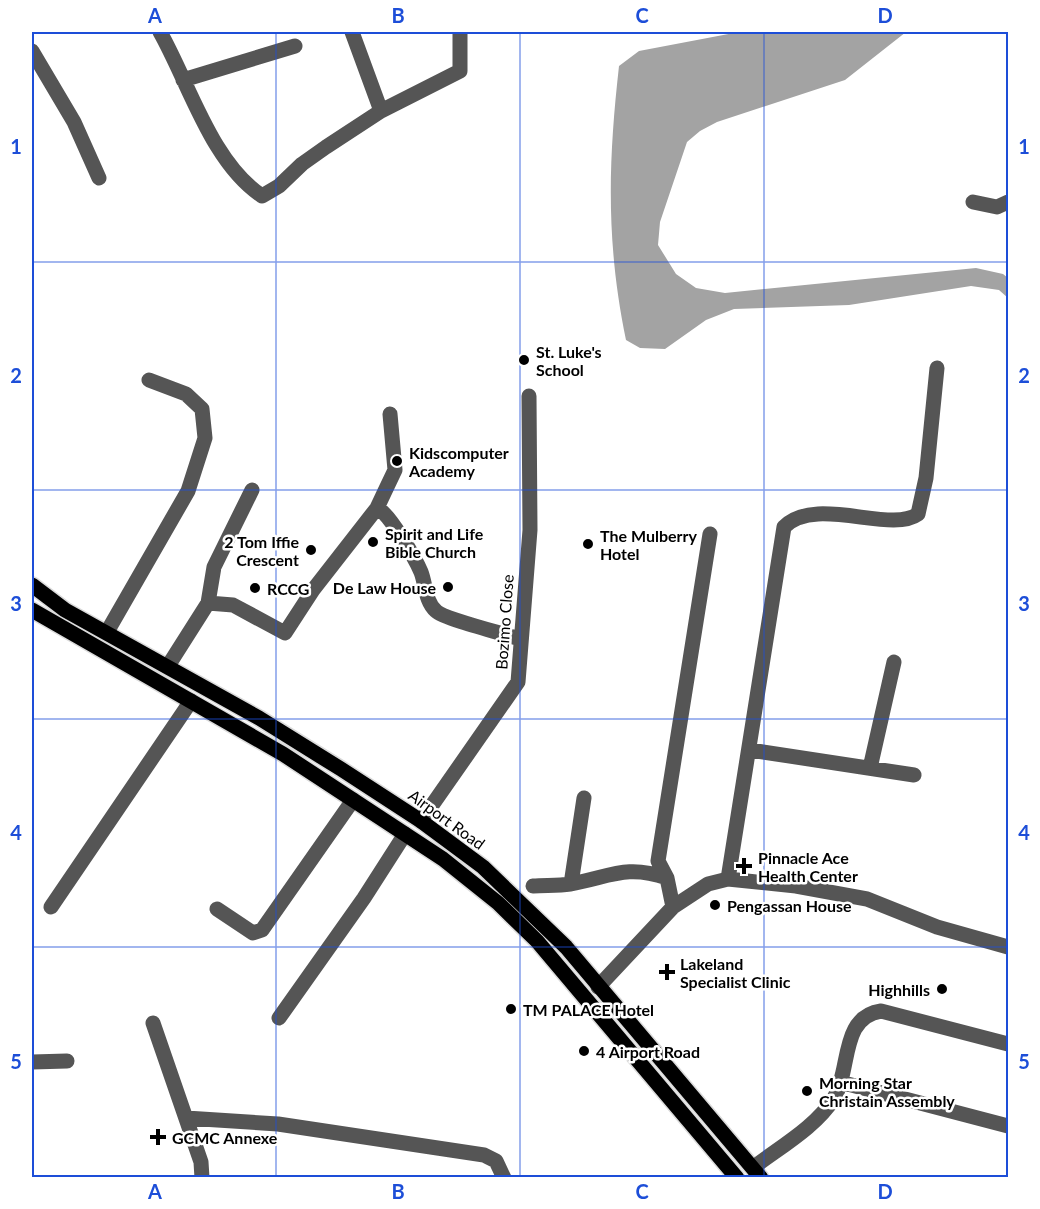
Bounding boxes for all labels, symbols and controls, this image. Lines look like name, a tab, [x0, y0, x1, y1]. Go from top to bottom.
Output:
text: A	[147, 3, 162, 27]
text: B	[391, 3, 405, 27]
text: C	[635, 3, 649, 27]
text: D	[877, 3, 893, 27]
text: 1	[10, 134, 22, 158]
text: 1	[1018, 134, 1030, 158]
place label: St. Luke's School	[536, 342, 602, 379]
marker: St. Luke's School	[517, 353, 531, 367]
text: 2	[10, 363, 22, 387]
text: 2	[1018, 363, 1030, 387]
place label: Kidscomputer Academy	[408, 443, 509, 480]
marker: Kidscomputer Academy	[390, 454, 404, 468]
place label: Spirit and Life Bible Church	[385, 524, 484, 561]
place label: The Mulberry Hotel	[600, 526, 697, 563]
place label: 2 Tom Iffie Crescent	[224, 532, 299, 569]
marker: Spirit and Life Bible Church	[366, 535, 380, 549]
marker: The Mulberry Hotel	[581, 537, 595, 551]
marker: 2 Tom Iffie Crescent	[304, 543, 318, 557]
street label: Bozimo Close	[491, 574, 517, 670]
place label: De Law House	[333, 578, 436, 597]
place label: RCCG	[267, 579, 309, 598]
marker: De Law House	[441, 580, 455, 594]
marker: RCCG	[248, 581, 262, 595]
text: 3	[10, 591, 22, 615]
text: 3	[1018, 591, 1030, 615]
street label: Airport Road	[405, 785, 489, 853]
text: 4	[10, 820, 22, 844]
text: 4	[1018, 820, 1030, 844]
place label: Pinnacle Ace Health Center	[758, 848, 858, 885]
marker: Pinnacle Ace Health Center	[735, 857, 753, 875]
place label: Pengassan House	[727, 896, 852, 915]
marker: Pengassan House	[708, 898, 722, 912]
place label: Lakeland Specialist Clinic	[680, 954, 791, 991]
marker: Lakeland Specialist Clinic	[658, 963, 676, 981]
place label: Highhills	[868, 980, 930, 999]
marker: Highhills	[935, 982, 949, 996]
place label: TM PALACE Hotel	[523, 1000, 654, 1019]
marker: TM PALACE Hotel	[504, 1002, 518, 1016]
place label: 4 Airport Road	[596, 1042, 700, 1061]
marker: 4 Airport Road	[577, 1044, 591, 1058]
text: 5	[10, 1049, 22, 1073]
text: 5	[1018, 1049, 1030, 1073]
place label: Morning Star Christain Assembly	[819, 1073, 955, 1110]
marker: Morning Star Christain Assembly	[800, 1084, 814, 1098]
marker: GCMC Annexe	[149, 1128, 167, 1146]
place label: GCMC Annexe	[172, 1128, 278, 1147]
text: A	[147, 1179, 162, 1203]
text: B	[391, 1179, 405, 1203]
text: C	[635, 1179, 649, 1203]
text: D	[877, 1179, 893, 1203]

